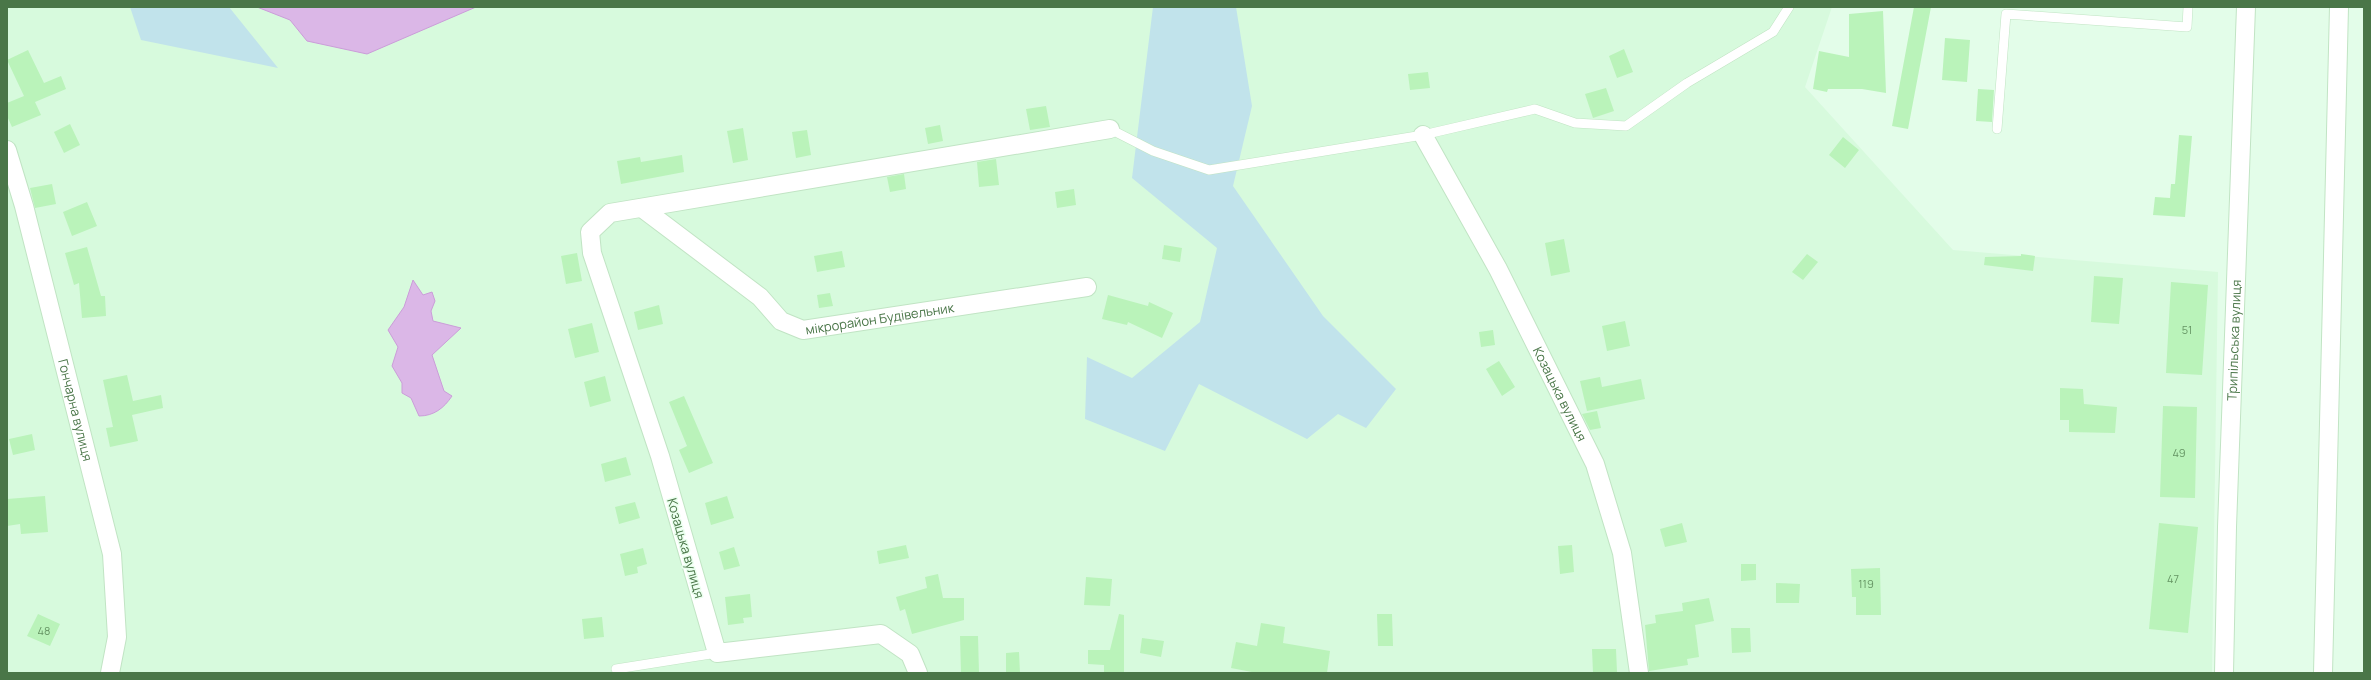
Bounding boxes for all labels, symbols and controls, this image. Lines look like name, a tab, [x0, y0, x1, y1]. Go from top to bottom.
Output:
street label: Трипільська вулиця	[2223, 279, 2245, 401]
street label: мікрорайон Будівельник	[804, 298, 956, 339]
house number: 51	[2182, 322, 2192, 337]
street label: Козацька вулиця	[1529, 343, 1591, 444]
street label: Гончарна вулиця	[54, 357, 97, 463]
house number: 49	[2172, 445, 2186, 460]
street label: Козацька вулиця	[663, 496, 709, 600]
house number: 47	[2167, 571, 2179, 586]
house number: 119	[1858, 576, 1874, 591]
house number: 48	[38, 623, 50, 638]

